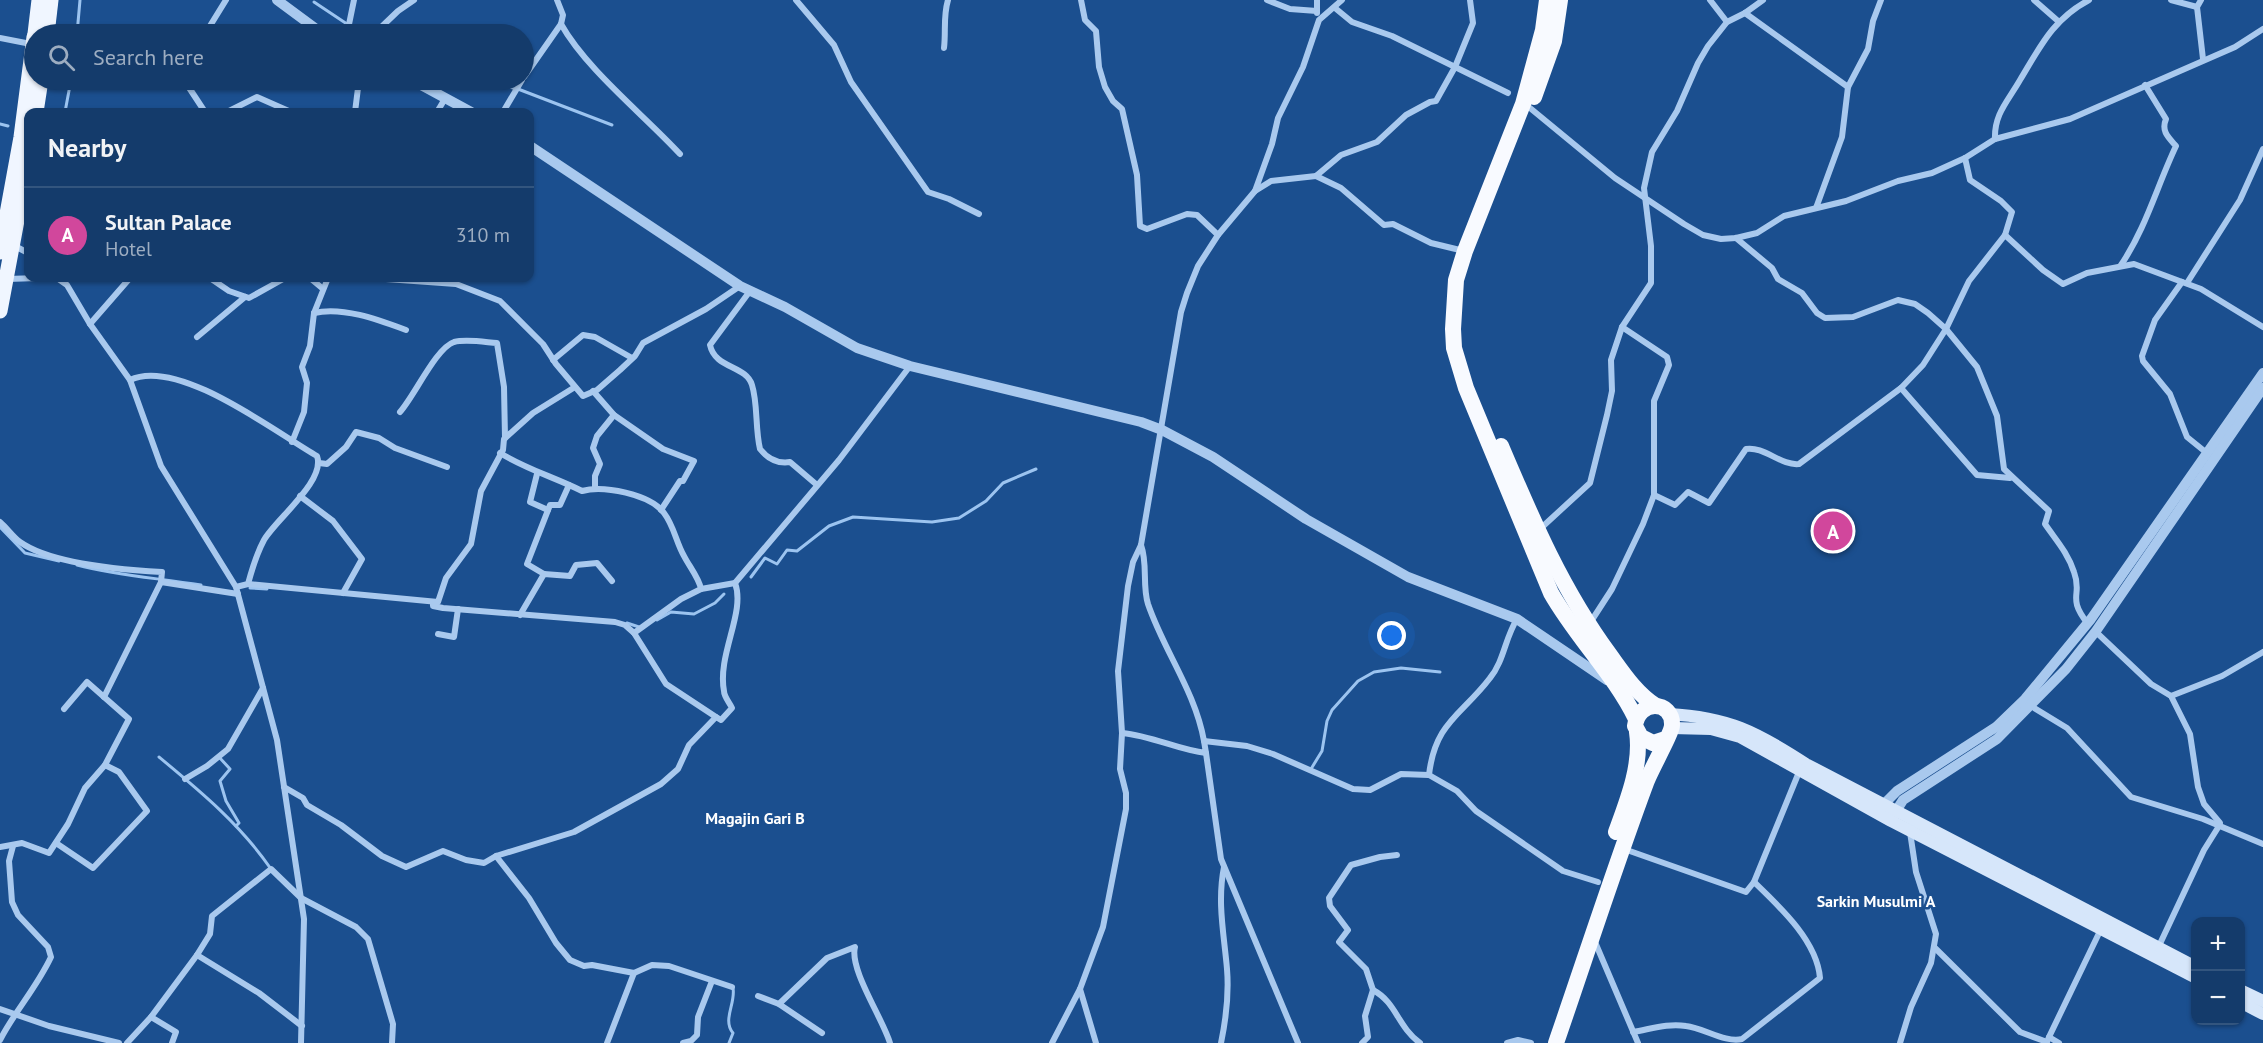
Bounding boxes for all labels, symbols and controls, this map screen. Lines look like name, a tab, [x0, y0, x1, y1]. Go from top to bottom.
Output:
search box	[24, 24, 534, 90]
icon: search	[45, 41, 78, 74]
text: Search here	[93, 43, 204, 71]
text: Nearby	[48, 131, 126, 164]
text: Sultan Palace	[105, 208, 232, 236]
text: A	[61, 222, 74, 248]
text: 310 m	[456, 222, 510, 248]
text: Hotel	[105, 236, 152, 262]
pin: A	[1814, 508, 1852, 554]
your location	[1377, 621, 1406, 650]
district label: Magajin Gari B	[705, 808, 805, 828]
district label: Sarkin Musulmi A	[1817, 891, 1936, 911]
map controls	[2191, 917, 2245, 1025]
button: +	[2191, 917, 2245, 971]
button: −	[2191, 971, 2245, 1025]

